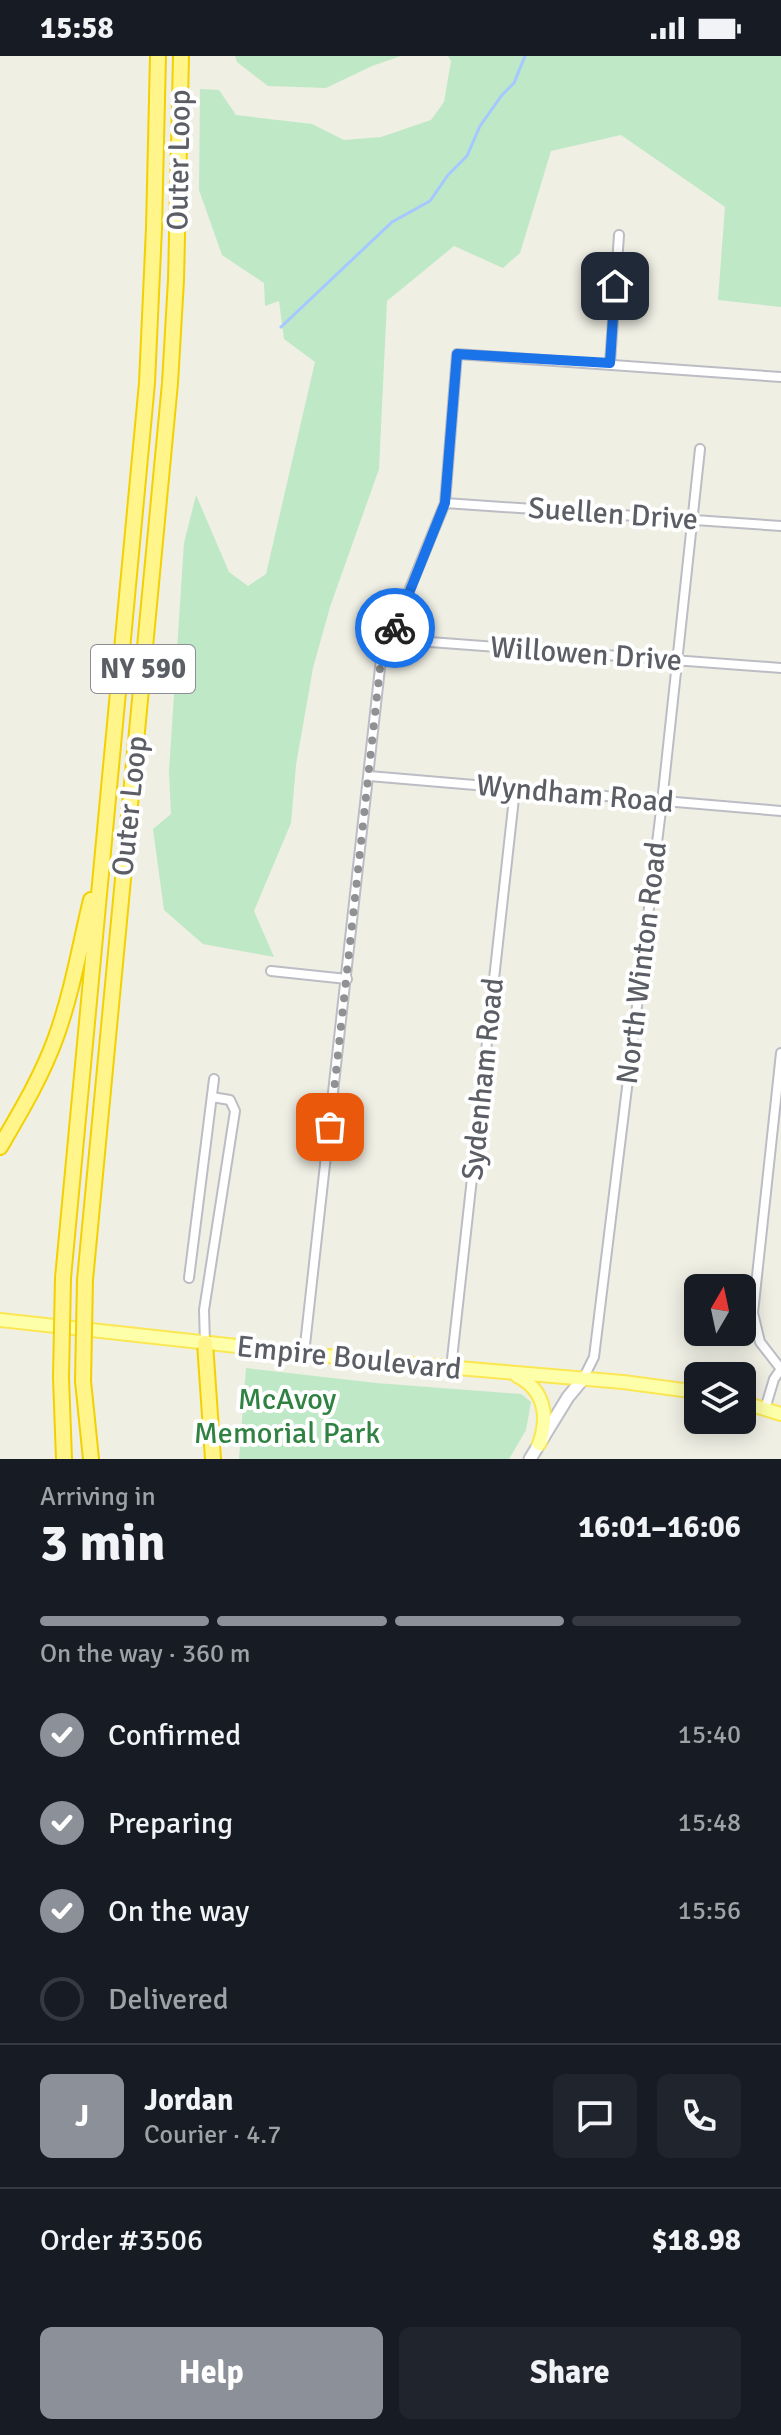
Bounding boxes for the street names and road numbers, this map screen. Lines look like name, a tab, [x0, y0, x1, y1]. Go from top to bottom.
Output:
street label: Outer Loop	[159, 89, 199, 231]
street label: Suellen Drive	[527, 490, 699, 538]
street label: Willowen Drive	[489, 629, 683, 679]
road number: NY 590	[91, 645, 195, 693]
street label: Outer Loop	[104, 734, 156, 878]
street label: Wyndham Road	[475, 767, 675, 821]
street label: North Winton Road	[609, 840, 675, 1086]
street label: Sydenham Road	[454, 976, 512, 1182]
street label: Empire Boulevard	[235, 1328, 463, 1388]

